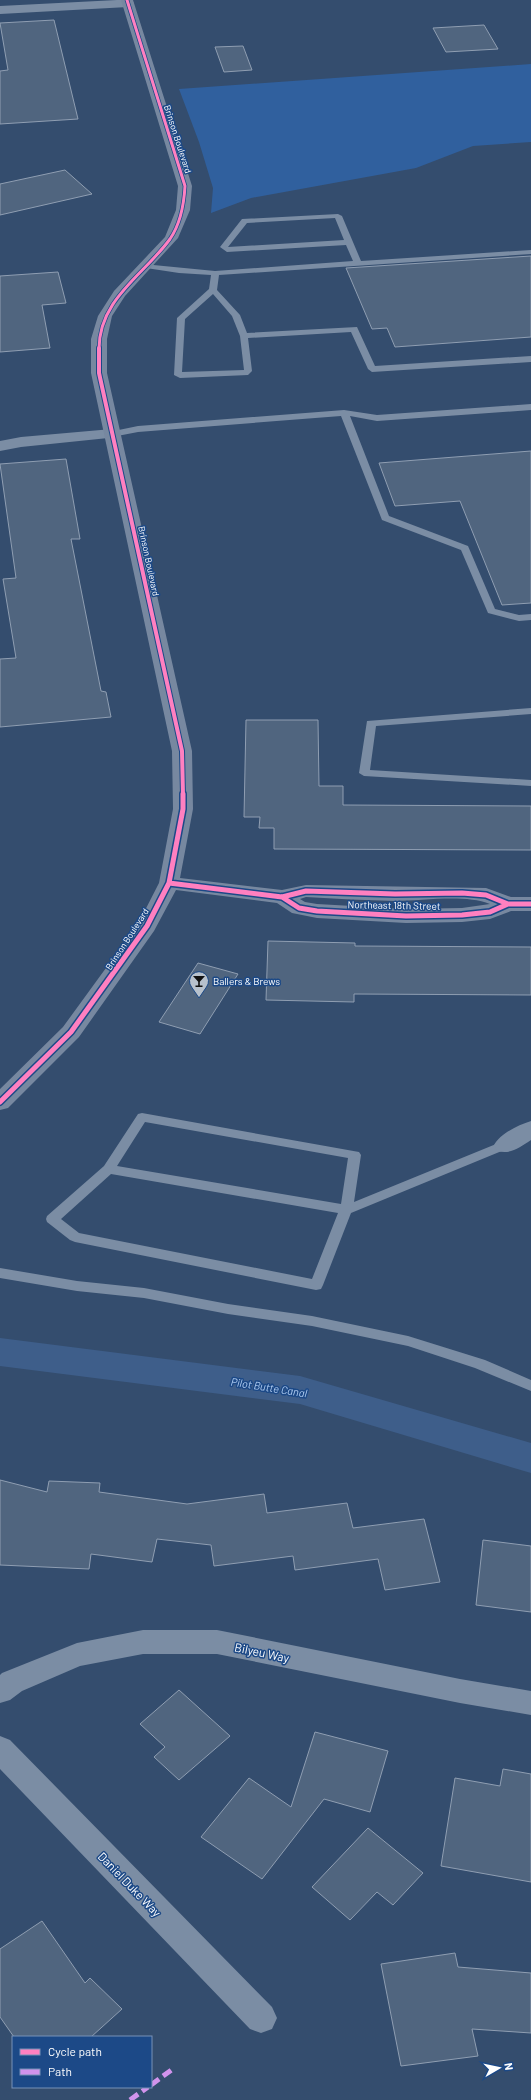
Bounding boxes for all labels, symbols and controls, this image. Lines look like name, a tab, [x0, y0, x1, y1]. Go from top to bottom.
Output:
street label: Brinson Boulevard	[162, 104, 194, 175]
street label: Brinson Boulevard	[136, 525, 162, 597]
street label: Northeast 18th Street	[347, 898, 441, 912]
street label: Brinson Boulevard	[103, 906, 151, 972]
bar icon: Ballers & Brews	[188, 970, 210, 998]
place label: Ballers & Brews	[213, 975, 280, 987]
water label: Pilot Butte Canal	[230, 1375, 309, 1400]
street label: Bilyeu Way	[233, 1639, 291, 1665]
street label: Daniel Duke Way	[96, 1849, 165, 1920]
legend	[12, 2036, 152, 2088]
text: Cycle path	[48, 2044, 102, 2058]
north arrow	[479, 2048, 519, 2088]
text: N	[502, 2062, 516, 2071]
text: Path	[48, 2064, 72, 2078]

